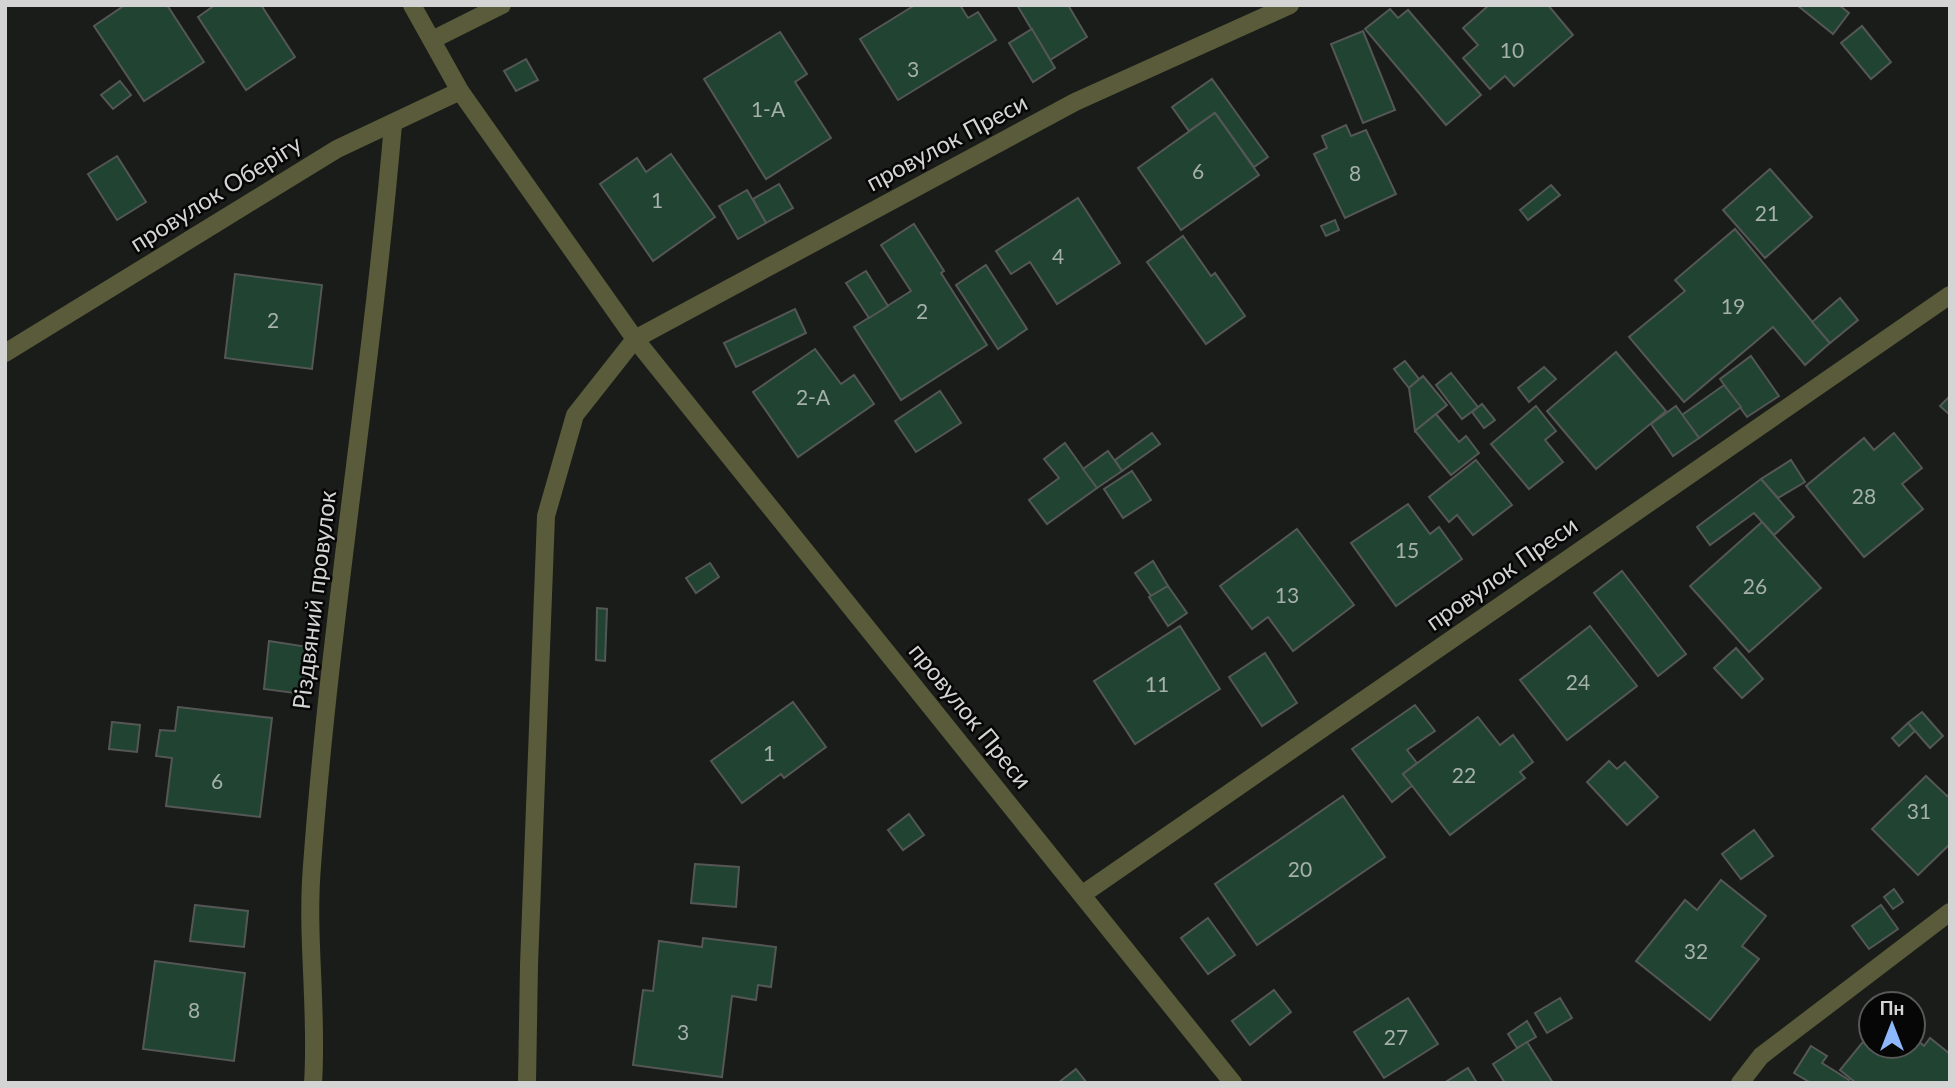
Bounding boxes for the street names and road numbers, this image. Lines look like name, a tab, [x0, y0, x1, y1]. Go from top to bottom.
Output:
street label: провулок Преси	[861, 87, 1032, 196]
street label: провулок Оберігу	[124, 128, 307, 257]
street label: Різдвяний провулок	[286, 488, 341, 711]
street label: провулок Преси	[1420, 510, 1583, 636]
street label: провулок Преси	[904, 637, 1039, 794]

